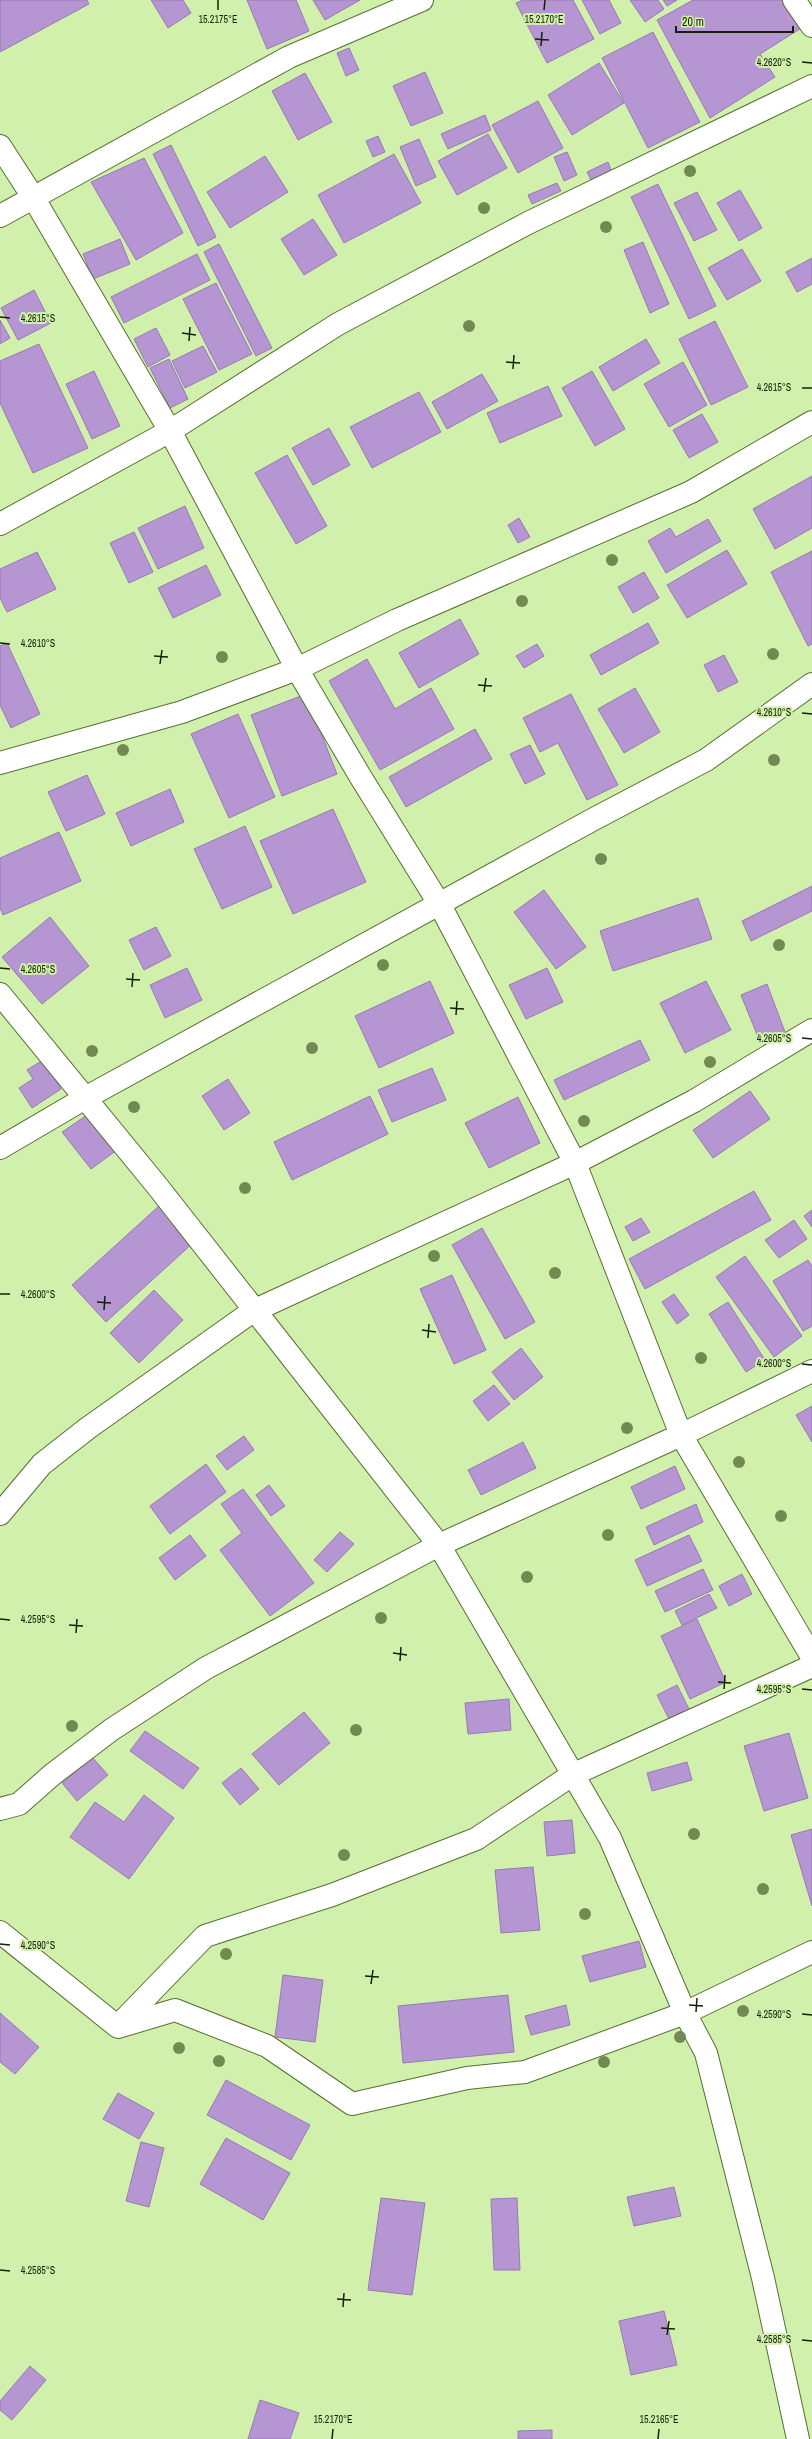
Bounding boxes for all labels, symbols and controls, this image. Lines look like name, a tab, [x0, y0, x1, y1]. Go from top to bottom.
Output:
scale bar	[676, 8, 793, 34]
text: 15.2175°E	[198, 13, 238, 26]
text: 15.2170°E	[524, 13, 564, 26]
text: 20 m	[682, 14, 704, 30]
text: 4.2620°S	[757, 56, 792, 69]
text: 4.2615°S	[21, 312, 56, 325]
text: 4.2615°S	[757, 381, 792, 394]
text: 4.2610°S	[21, 637, 56, 650]
text: 4.2610°S	[757, 706, 792, 719]
text: 4.2605°S	[21, 963, 56, 976]
text: 4.2605°S	[757, 1032, 792, 1045]
text: 4.2600°S	[21, 1288, 56, 1301]
text: 4.2600°S	[757, 1357, 792, 1370]
text: 4.2595°S	[21, 1613, 56, 1626]
text: 4.2595°S	[757, 1683, 792, 1696]
text: 4.2590°S	[21, 1939, 56, 1952]
text: 4.2590°S	[757, 2008, 792, 2021]
text: 4.2585°S	[21, 2264, 56, 2277]
text: 4.2585°S	[757, 2333, 792, 2346]
text: 15.2170°E	[313, 2413, 353, 2426]
text: 15.2165°E	[639, 2413, 679, 2426]

